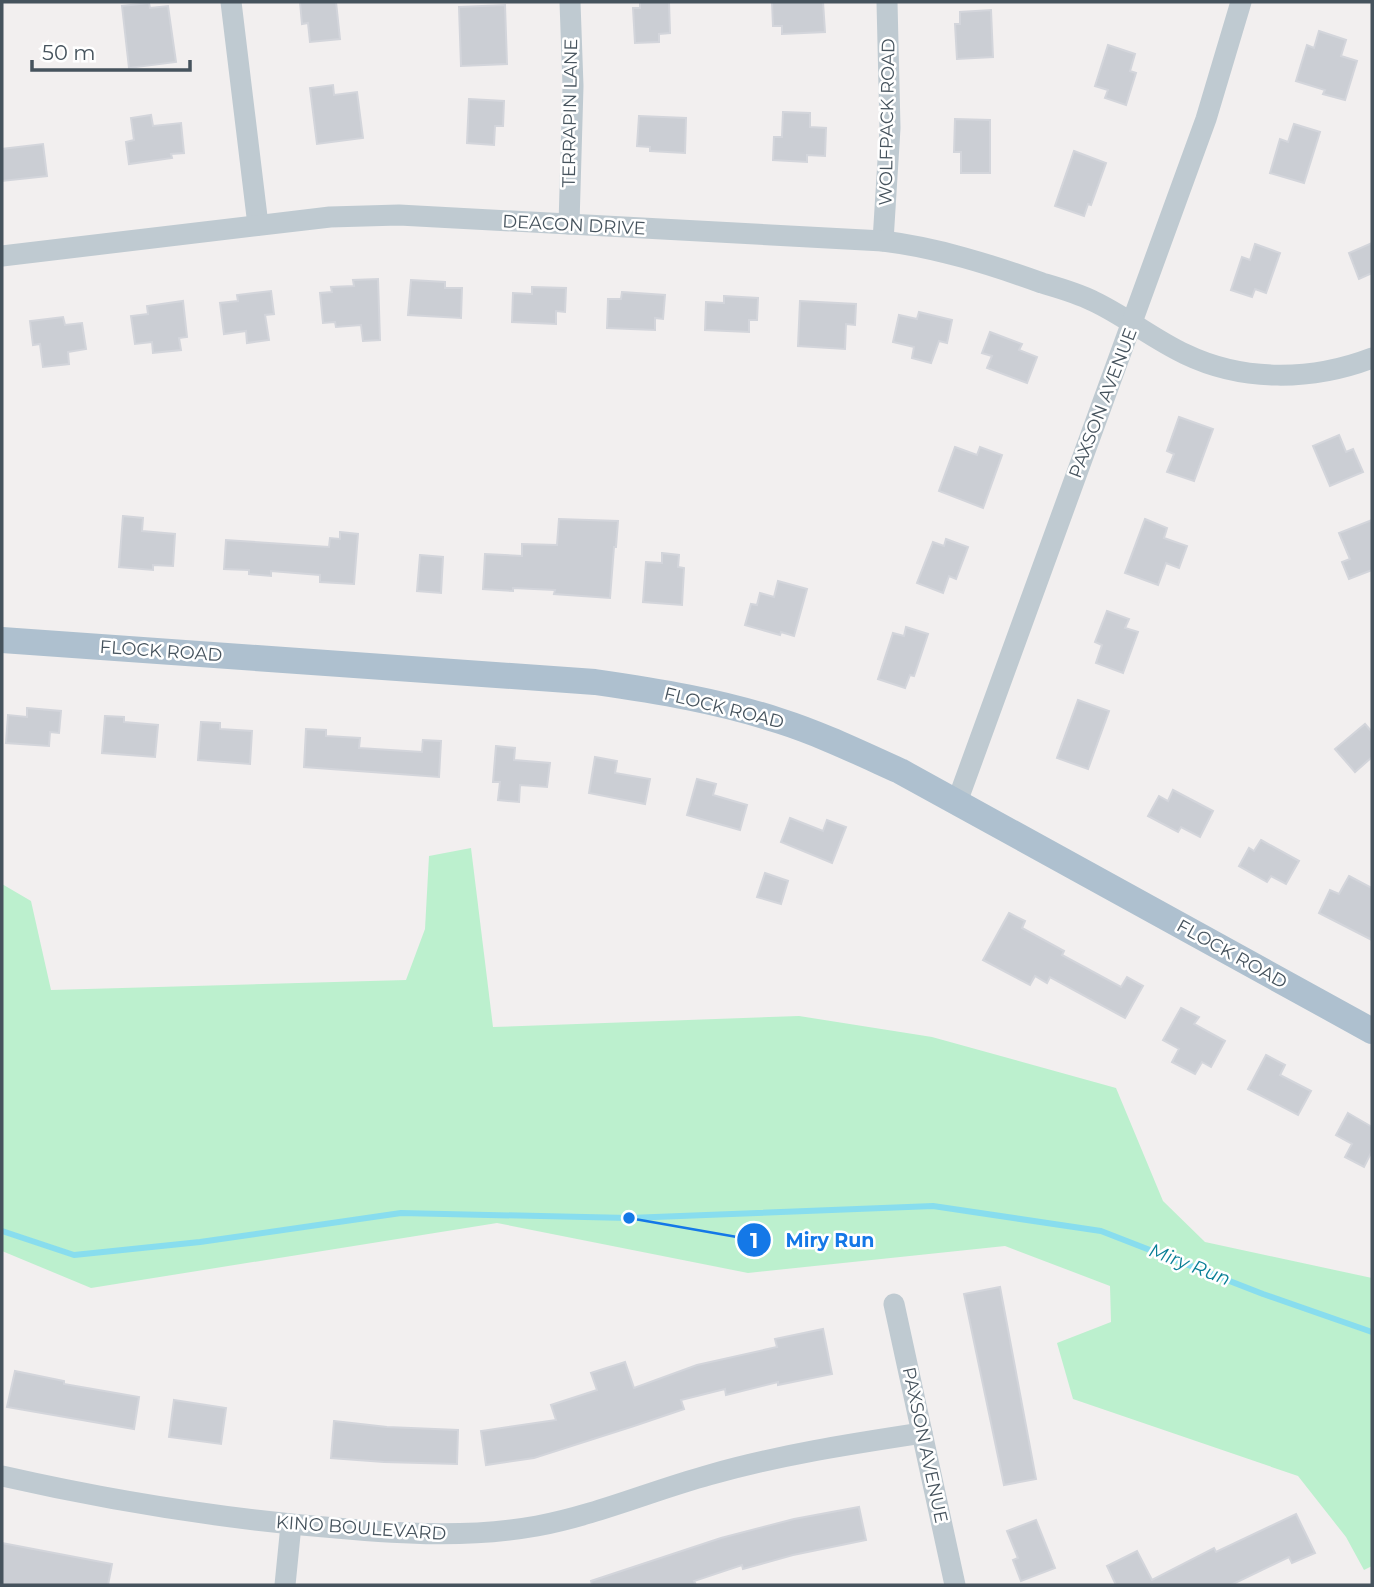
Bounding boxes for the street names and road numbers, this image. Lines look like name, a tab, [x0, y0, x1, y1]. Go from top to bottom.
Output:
street label: TERRAPIN LANE	[558, 38, 582, 188]
street label: WOLFPACK ROAD	[875, 38, 899, 206]
street label: DEACON DRIVE	[502, 210, 646, 240]
street label: PAXSON AVENUE	[1064, 325, 1142, 481]
street label: FLOCK ROAD	[99, 636, 223, 666]
street label: FLOCK ROAD	[662, 682, 786, 734]
street label: FLOCK ROAD	[1173, 915, 1291, 993]
street label: PAXSON AVENUE	[898, 1365, 952, 1525]
street label: KINO BOULEVARD	[275, 1511, 447, 1545]

